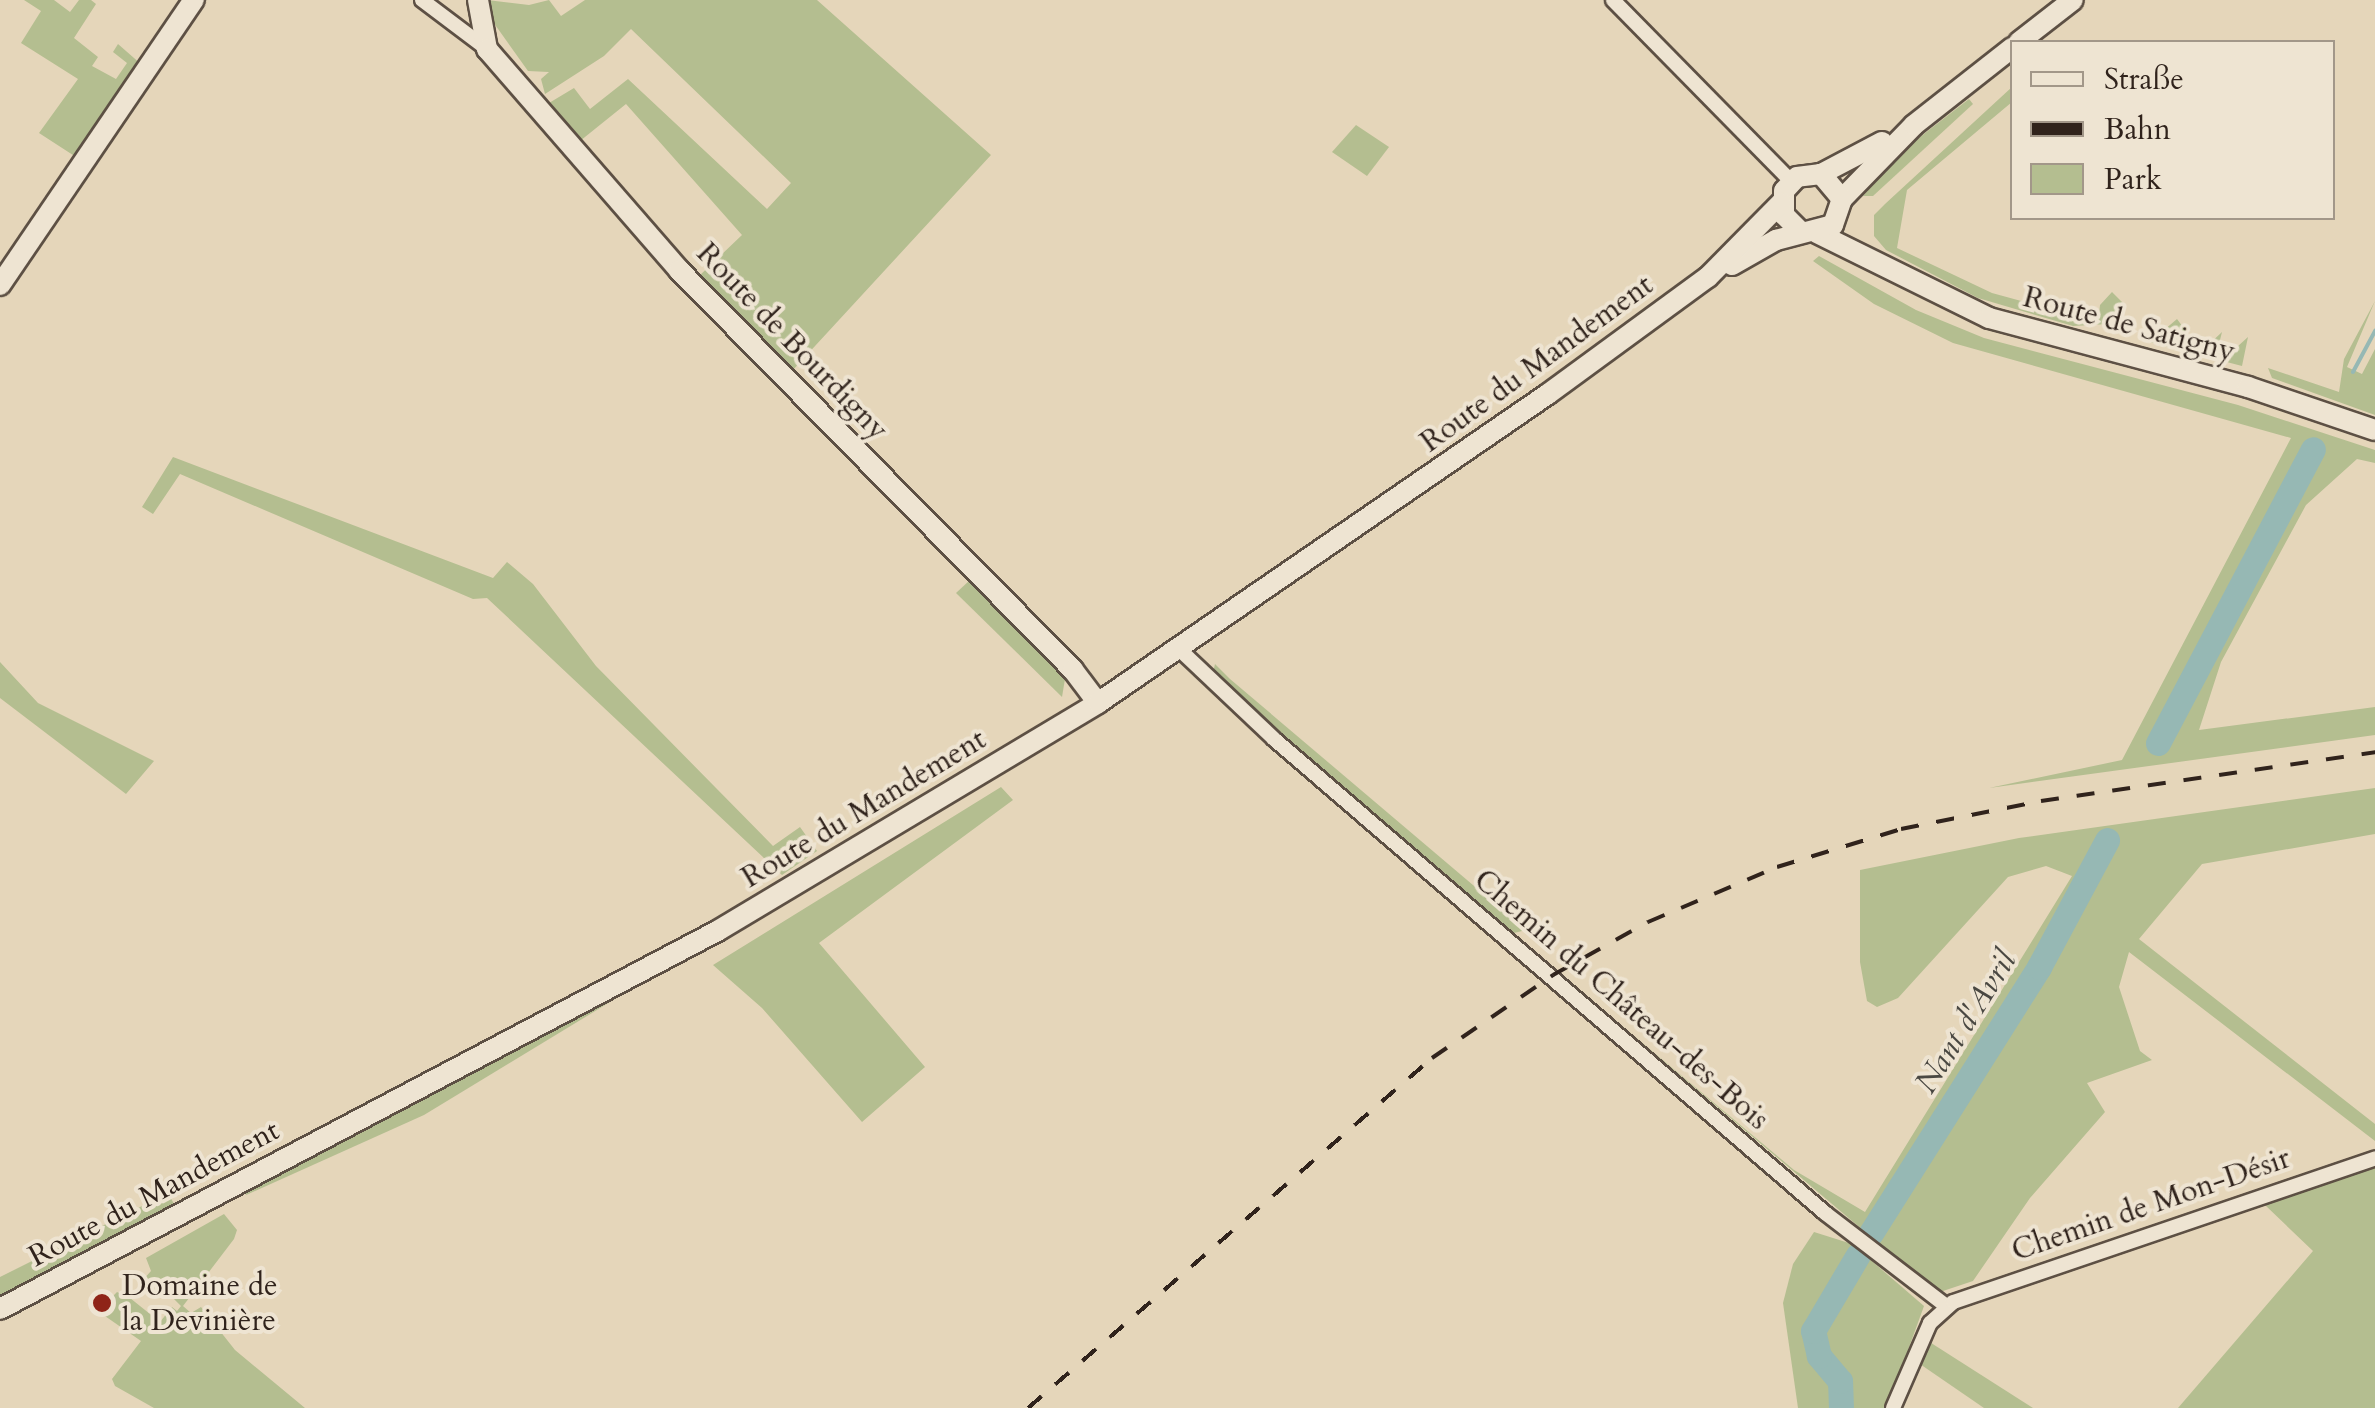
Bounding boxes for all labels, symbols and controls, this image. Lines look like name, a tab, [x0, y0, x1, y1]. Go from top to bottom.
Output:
legend	[2010, 40, 2335, 220]
text: Straße	[2104, 59, 2184, 100]
text: Bahn	[2104, 109, 2171, 150]
text: Park	[2104, 159, 2162, 200]
street label: Route de Bourdigny	[689, 236, 895, 448]
street label: Route du Mandement	[1414, 268, 1660, 460]
street label: Route de Satigny	[2019, 279, 2239, 371]
street label: Route du Mandement	[735, 722, 993, 896]
street label: Chemin du Château-des-Bois	[1466, 862, 1776, 1138]
water label: Nant d'Avril	[1907, 944, 2025, 1100]
street label: Route du Mandement	[23, 1113, 285, 1275]
street label: Chemin de Mon-Désir	[2007, 1140, 2295, 1270]
place label: Domaine de la Devinière	[122, 1268, 278, 1338]
marker: Domaine de la Devinière	[91, 1292, 113, 1314]

